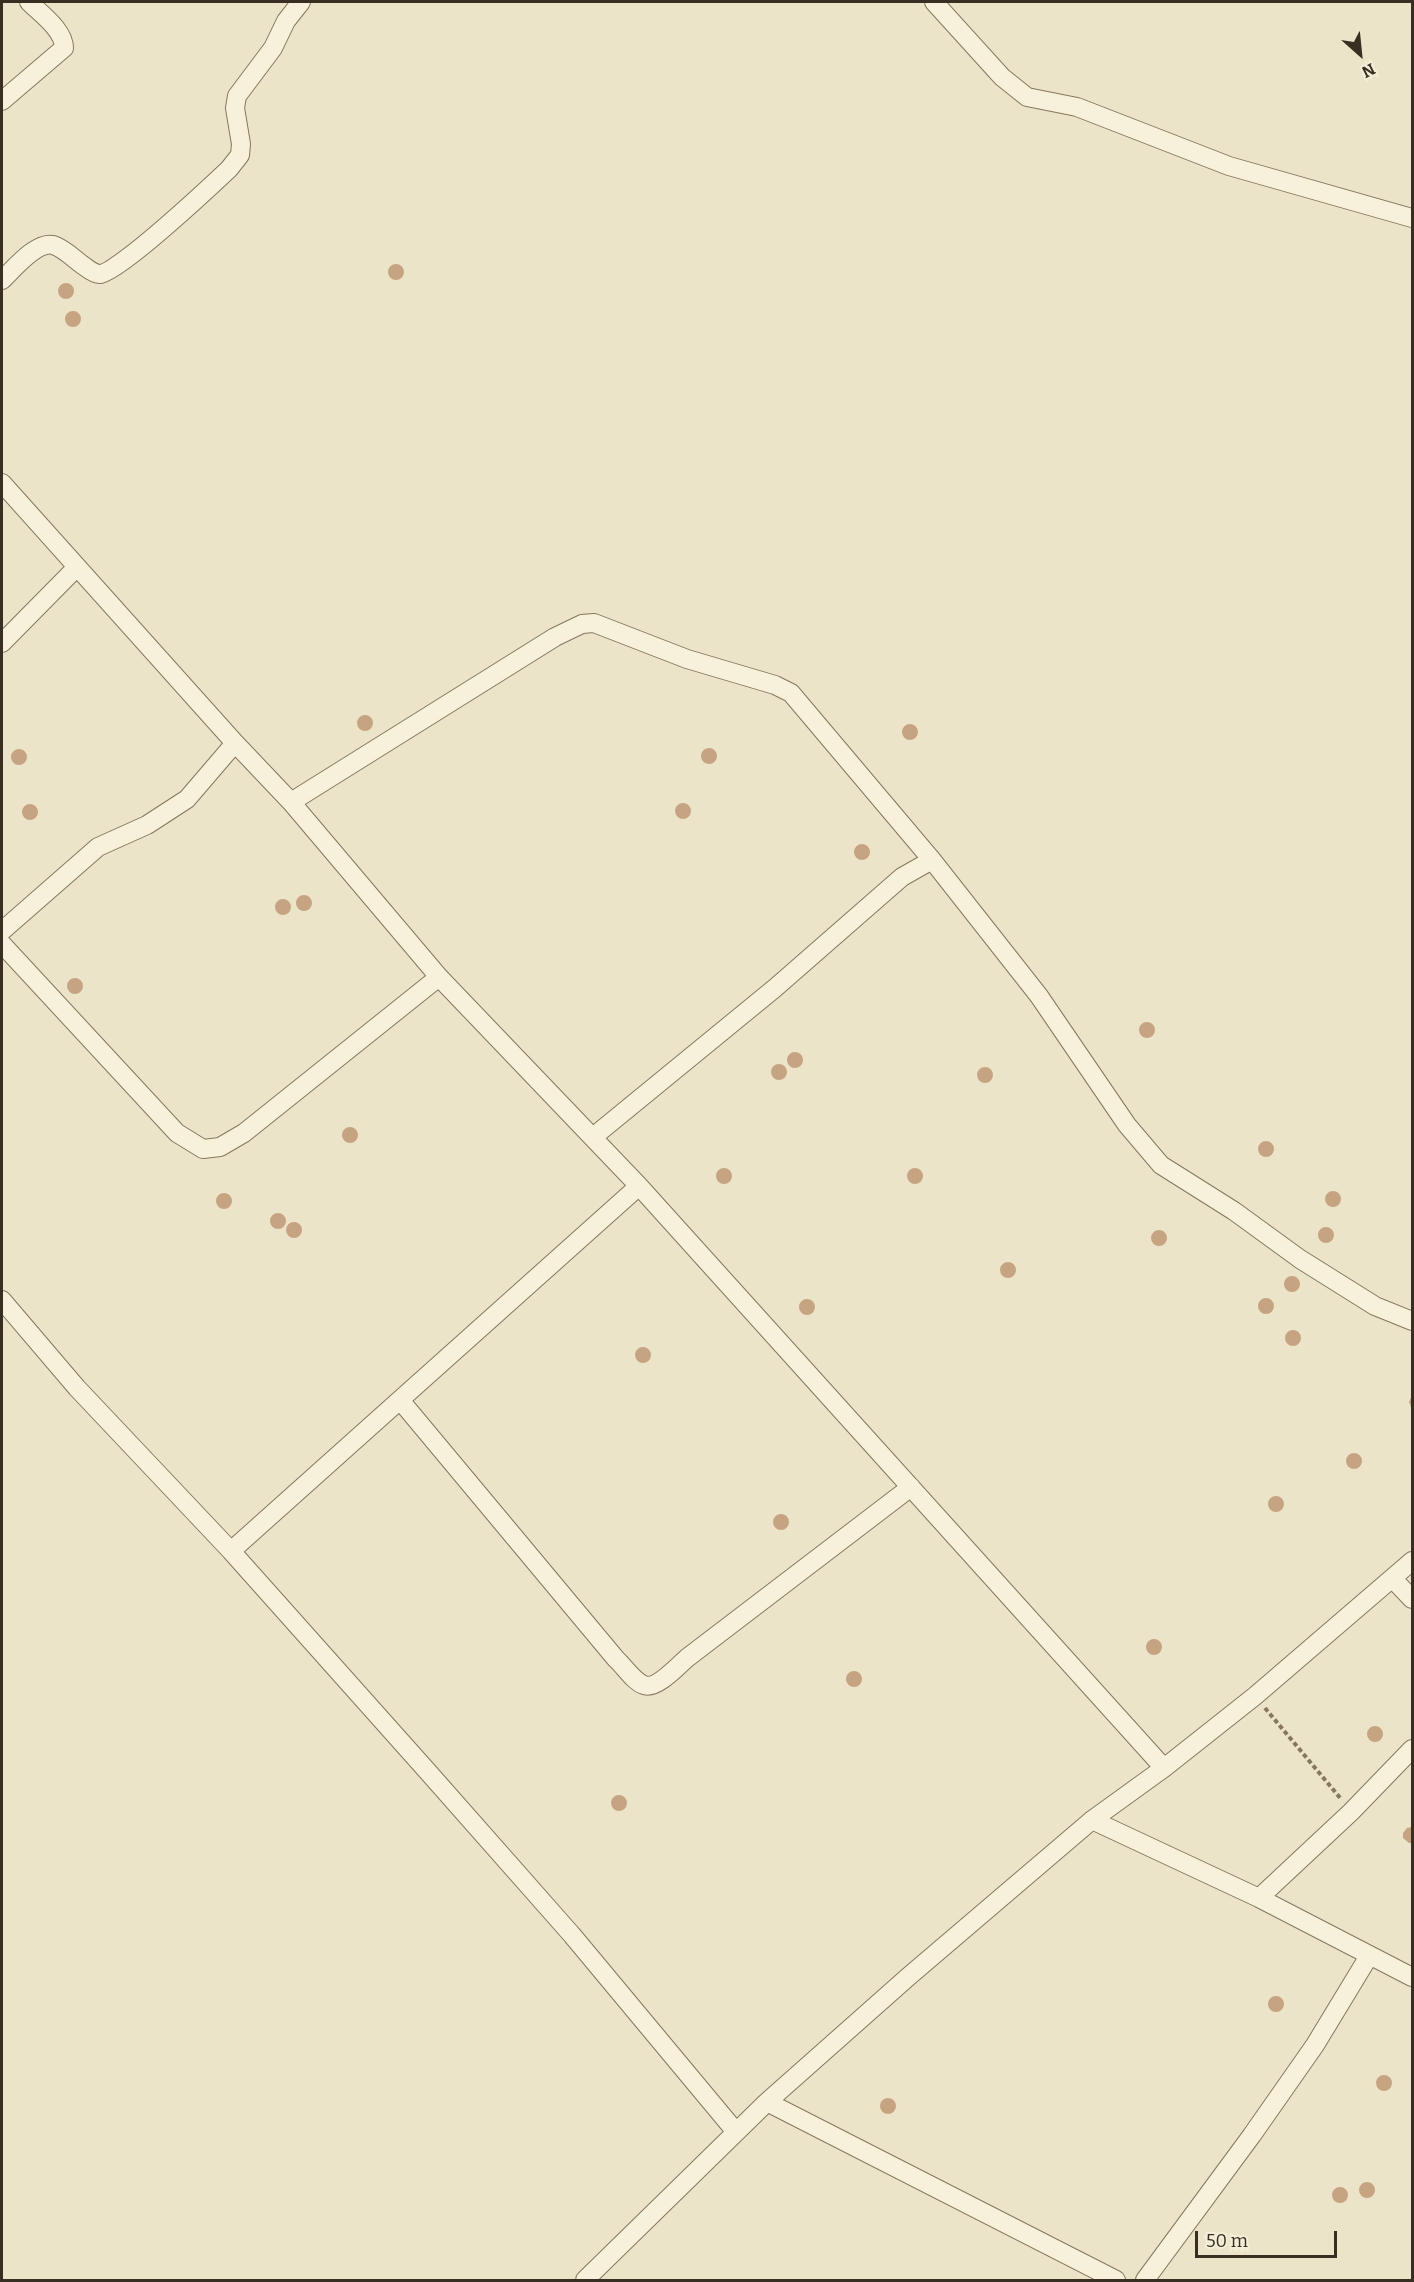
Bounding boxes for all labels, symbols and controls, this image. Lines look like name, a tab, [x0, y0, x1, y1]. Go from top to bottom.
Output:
north arrow	[1330, 24, 1390, 84]
text: N	[1359, 59, 1378, 82]
scale bar	[1198, 2219, 1340, 2257]
text: 50 m	[1206, 2230, 1248, 2252]

